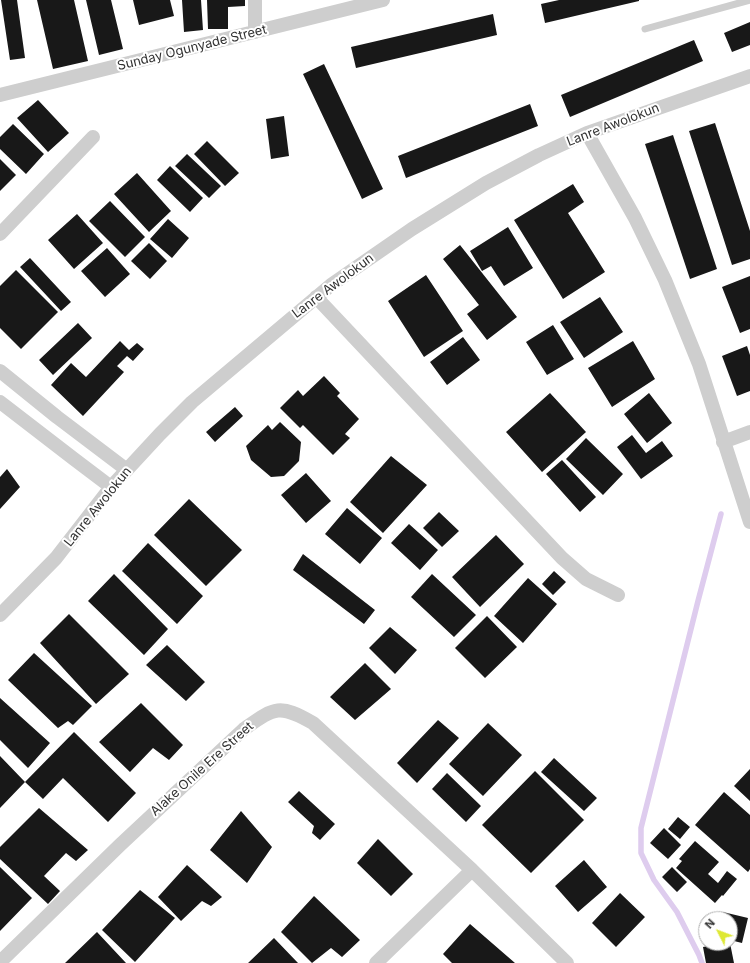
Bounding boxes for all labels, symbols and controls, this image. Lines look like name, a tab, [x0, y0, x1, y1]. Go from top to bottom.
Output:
street label: Sunday Ogunyade Street	[116, 22, 268, 74]
street label: Lanre Awolokun	[564, 100, 662, 150]
street label: Lanre Awolokun	[289, 250, 377, 322]
street label: Lanre Awolokun	[61, 464, 135, 550]
street label: Alake Onile Ere Street	[147, 719, 257, 819]
north arrow	[698, 911, 738, 951]
text: N	[702, 916, 718, 931]

